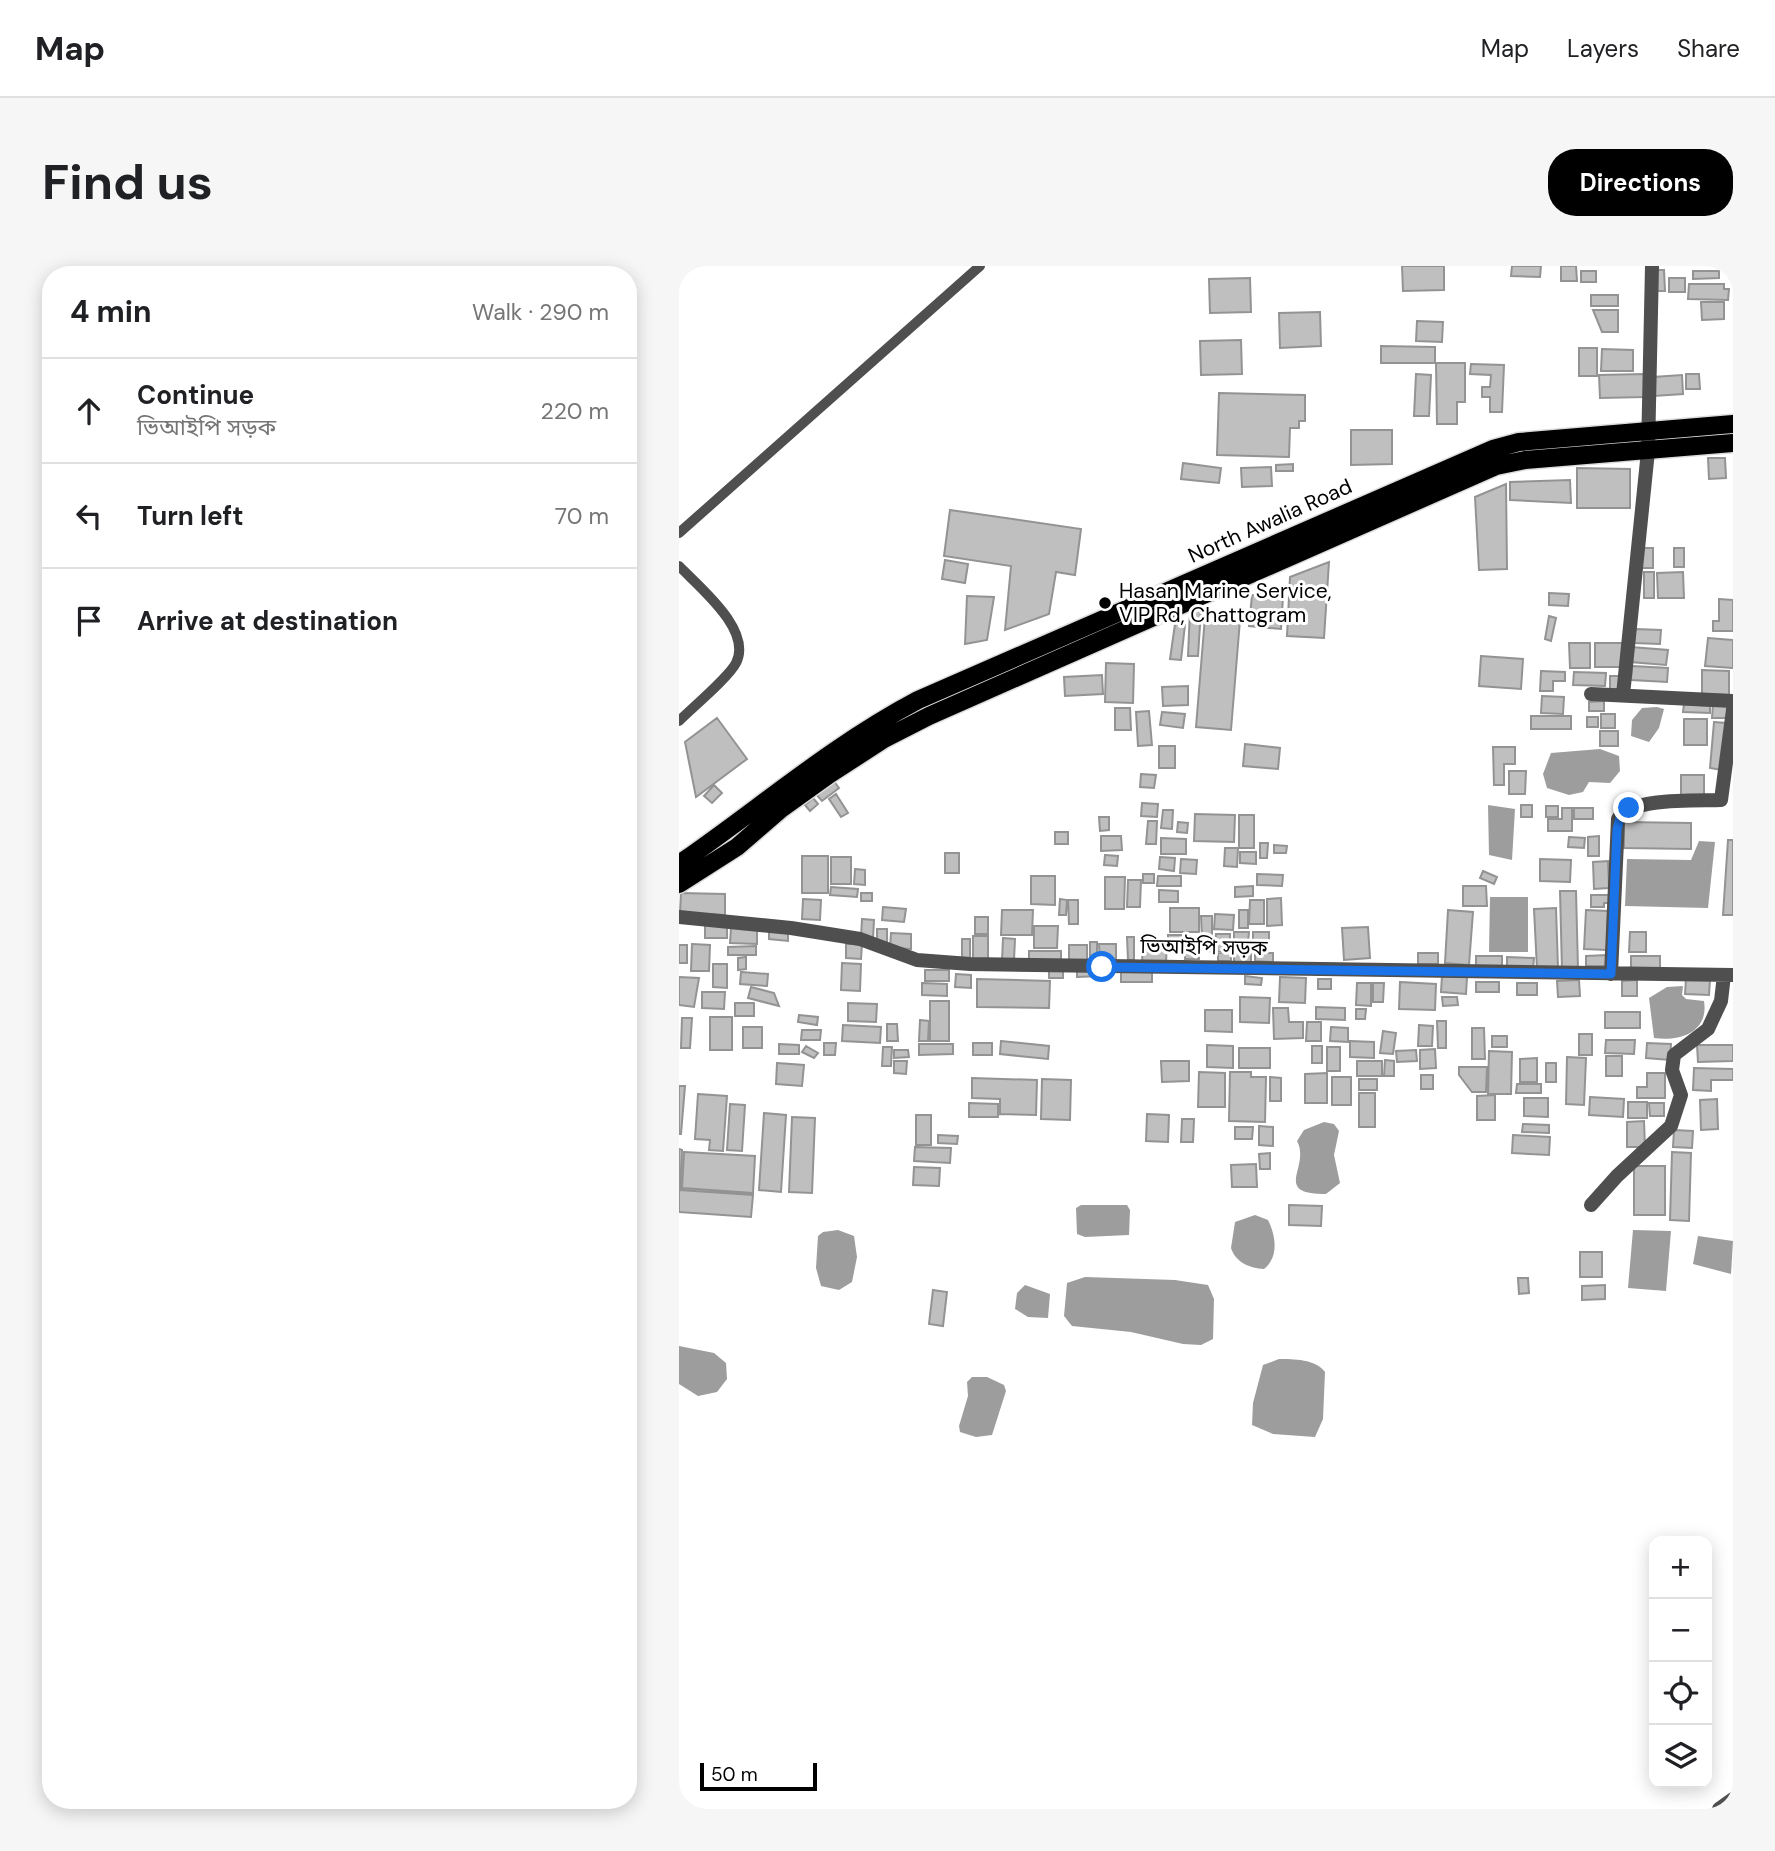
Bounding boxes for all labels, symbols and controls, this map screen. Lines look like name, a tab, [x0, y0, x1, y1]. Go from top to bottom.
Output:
text: Map	[35, 27, 105, 70]
text: Map	[1481, 33, 1529, 64]
text: Layers	[1567, 33, 1639, 64]
text: Share	[1677, 33, 1740, 64]
button: Directions	[1548, 149, 1733, 216]
text: Find us	[42, 150, 213, 214]
text: 4 min	[70, 292, 152, 331]
text: Walk · 290 m	[472, 297, 609, 327]
text: Continue	[137, 378, 254, 412]
icon: ahead	[70, 392, 108, 430]
text: 220 m	[540, 396, 609, 426]
text: ভিআইপি সড়ক	[137, 412, 276, 442]
street label: North Awalia Road	[1184, 472, 1356, 570]
icon: left	[70, 497, 108, 535]
text: Turn left	[137, 499, 244, 533]
text: 70 m	[555, 501, 609, 531]
place label: Hasan Marine Service, VIP Rd, Chattogram	[1119, 577, 1332, 629]
marker: Hasan Marine Service, VIP Rd, Chattogram	[1097, 595, 1113, 611]
icon: arrive	[70, 602, 108, 640]
text: Arrive at destination	[137, 604, 398, 638]
route end	[1613, 792, 1644, 823]
street label: ভিআইপি সড়ক	[1139, 932, 1269, 962]
route start	[1086, 951, 1117, 982]
map controls	[1649, 1536, 1712, 1788]
button: +	[1649, 1536, 1712, 1599]
button: −	[1649, 1599, 1712, 1662]
button: locate	[1649, 1662, 1712, 1725]
button: layers	[1649, 1725, 1712, 1788]
scale bar	[700, 1760, 817, 1792]
text: 50 m	[711, 1762, 758, 1787]

